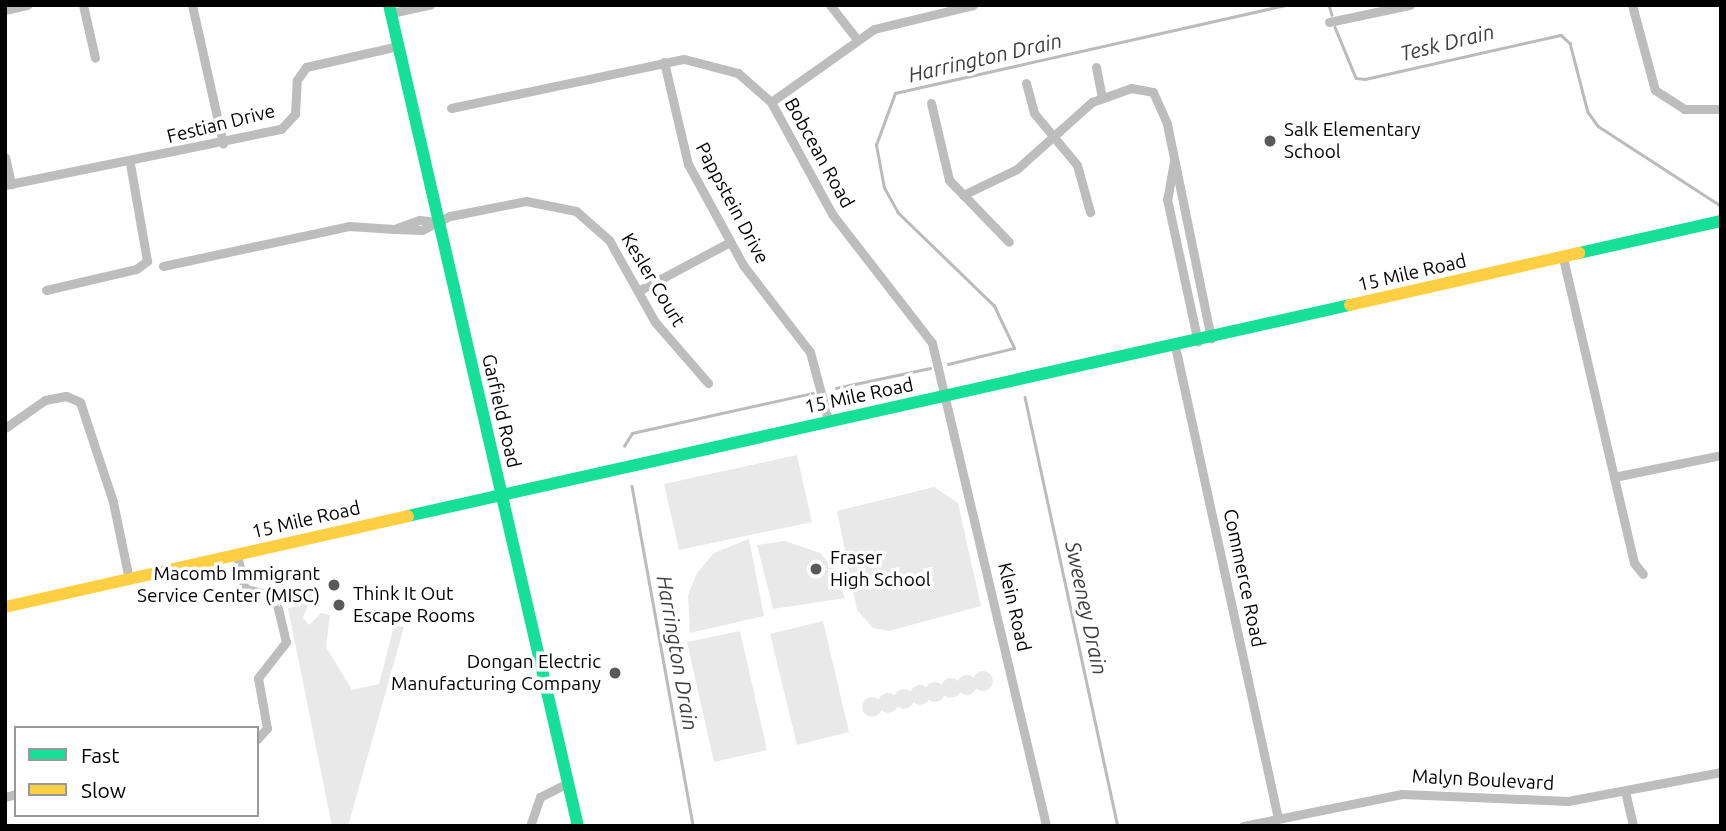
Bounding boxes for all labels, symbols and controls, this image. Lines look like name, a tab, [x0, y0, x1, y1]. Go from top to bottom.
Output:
water label: Tesk Drain	[1397, 18, 1497, 66]
water label: Harrington Drain	[906, 27, 1064, 87]
street label: Bobcean Road	[779, 94, 859, 212]
street label: Festian Drive	[165, 100, 277, 148]
place label: Salk Elementary School	[1284, 119, 1420, 163]
marker: Salk Elementary School	[1262, 133, 1278, 149]
street label: Pappstein Drive	[690, 138, 774, 268]
street label: Kesler Court	[616, 229, 690, 331]
street label: 15 Mile Road	[1356, 249, 1468, 297]
street label: Garfield Road	[477, 352, 525, 470]
street label: 15 Mile Road	[803, 373, 915, 419]
street label: 15 Mile Road	[250, 496, 362, 544]
street label: Commerce Road	[1218, 507, 1270, 649]
water label: Sweeney Drain	[1061, 539, 1113, 677]
place label: Fraser High School	[830, 547, 931, 591]
street label: Klein Road	[993, 560, 1035, 654]
marker: Fraser High School	[808, 561, 824, 577]
place label: Macomb Immigrant Service Center (MISC)	[137, 563, 320, 607]
water label: Harrington Drain	[652, 574, 704, 732]
marker: Macomb Immigrant Service Center (MISC)	[326, 577, 342, 593]
place label: Think It Out Escape Rooms	[353, 583, 475, 627]
marker: Think It Out Escape Rooms	[331, 597, 347, 613]
place label: Dongan Electric Manufacturing Company	[391, 651, 601, 695]
marker: Dongan Electric Manufacturing Company	[607, 665, 623, 681]
legend	[14, 726, 259, 817]
text: Fast	[81, 743, 119, 767]
street label: Malyn Boulevard	[1411, 765, 1555, 795]
text: Slow	[81, 778, 126, 802]

